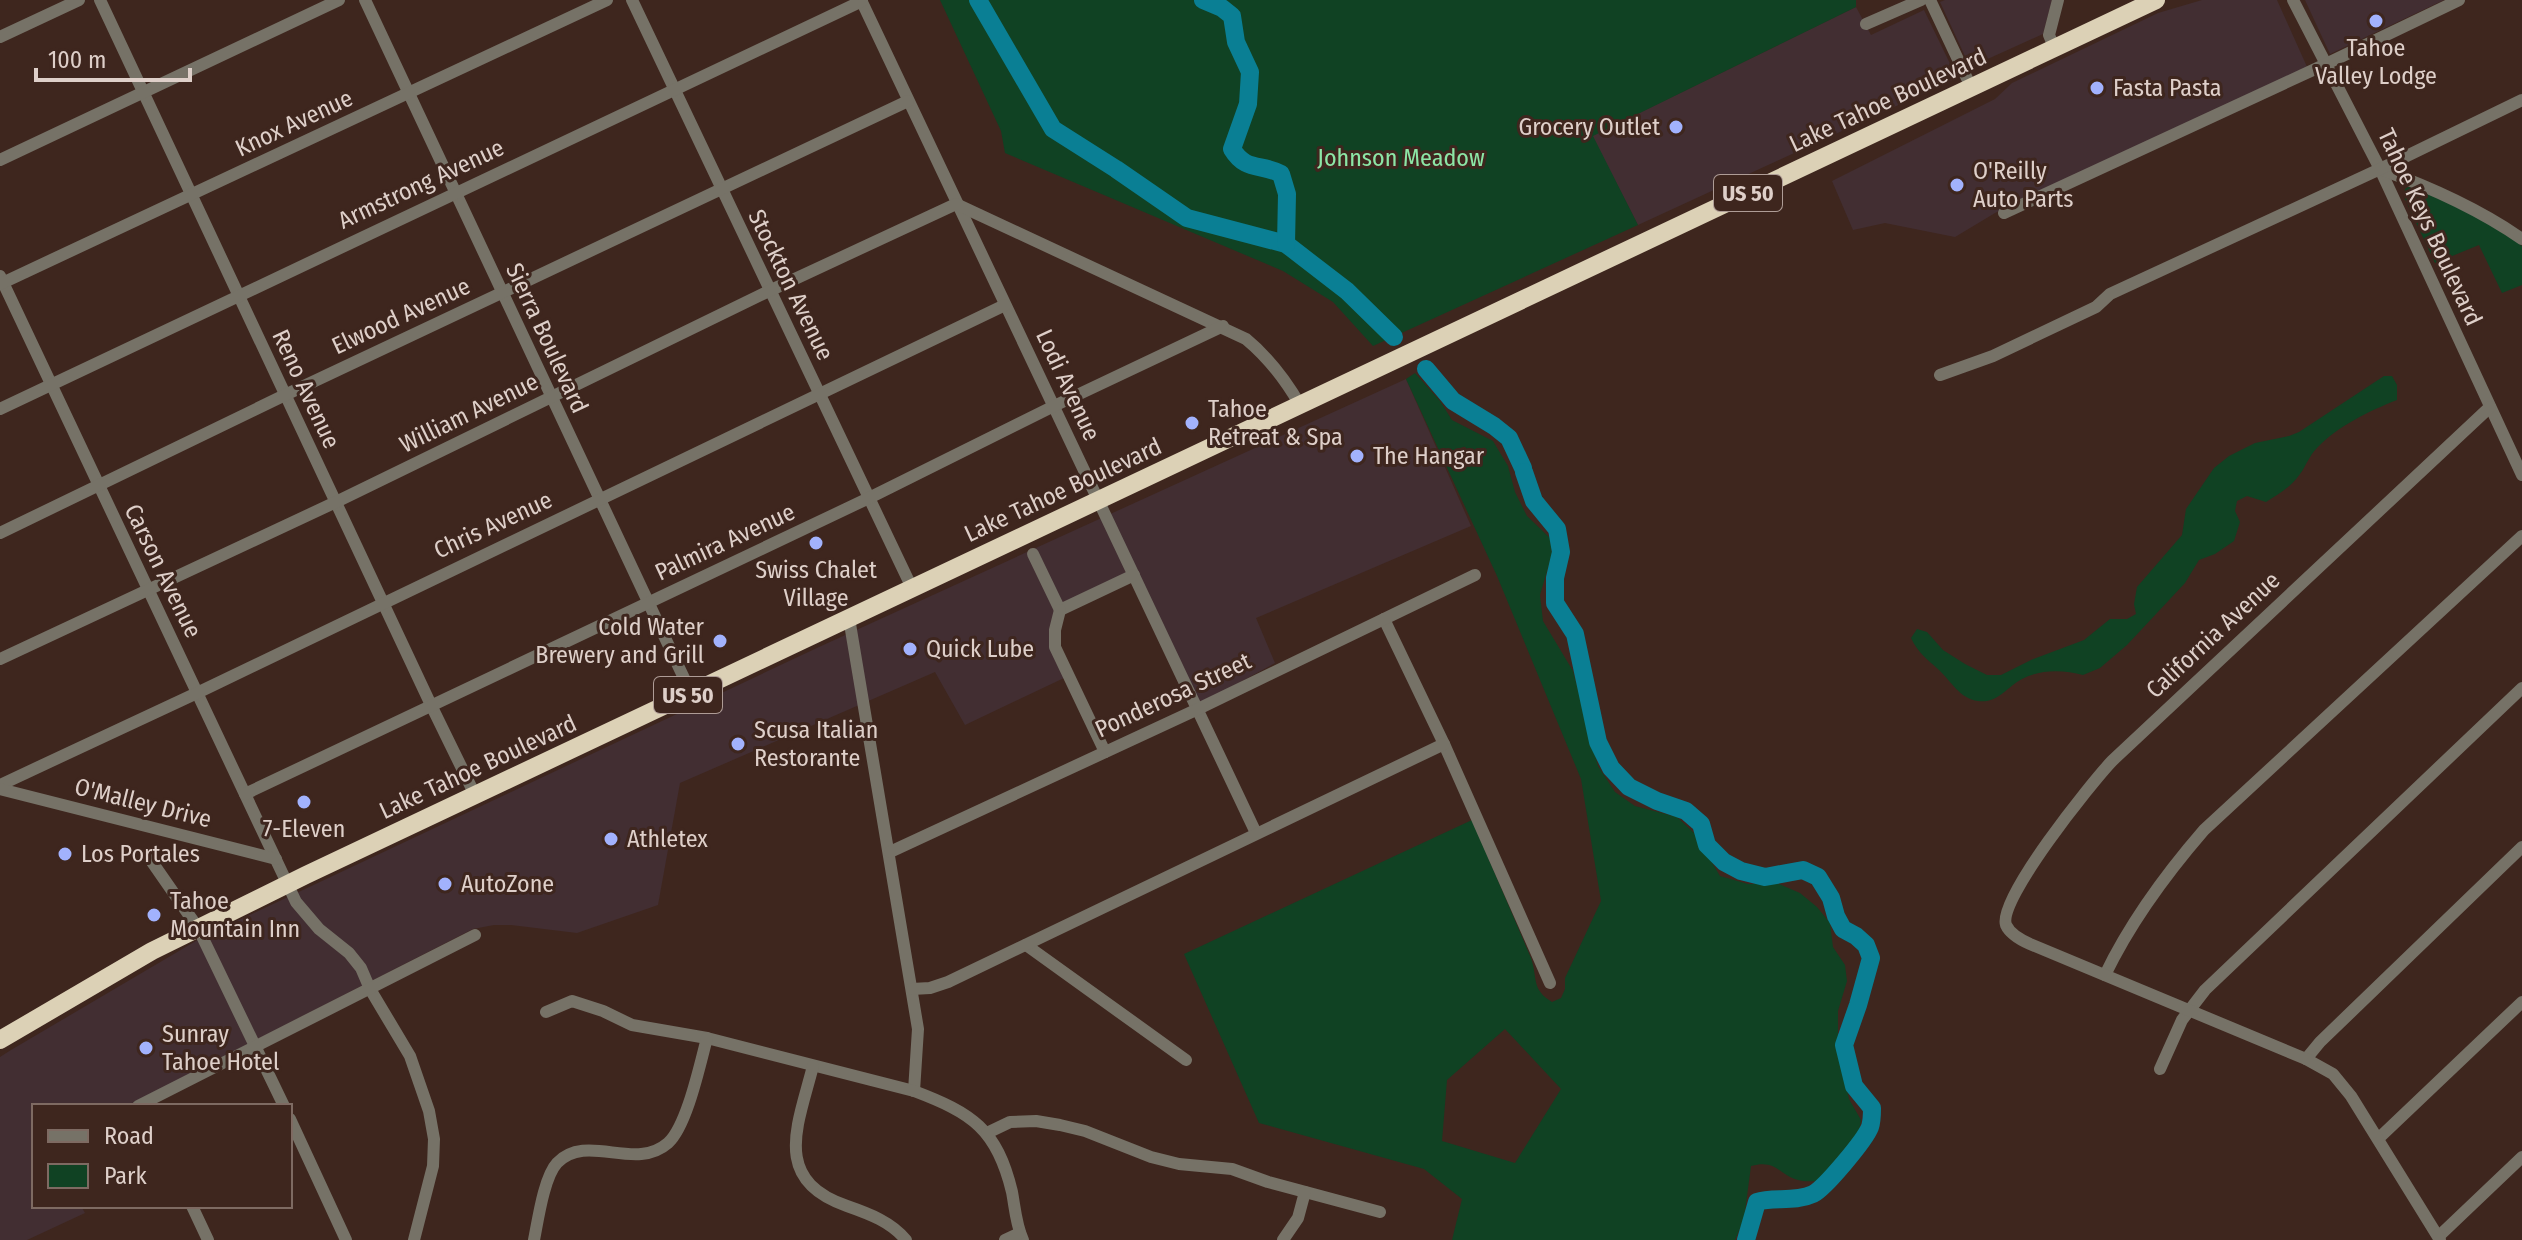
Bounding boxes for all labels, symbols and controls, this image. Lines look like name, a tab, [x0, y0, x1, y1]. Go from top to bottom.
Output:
marker: Tahoe Valley Lodge	[2367, 12, 2385, 30]
scale bar	[36, 32, 190, 82]
place label: Tahoe Valley Lodge	[2315, 34, 2437, 90]
street label: Lake Tahoe Boulevard	[1785, 42, 1991, 158]
text: 100 m	[48, 46, 106, 74]
place label: Fasta Pasta	[2113, 74, 2222, 102]
marker: Fasta Pasta	[2088, 79, 2106, 97]
street label: Knox Avenue	[231, 84, 357, 162]
place label: Grocery Outlet	[1518, 113, 1660, 141]
marker: Grocery Outlet	[1667, 118, 1685, 136]
street label: Tahoe Keys Boulevard	[2372, 124, 2488, 330]
street label: Armstrong Avenue	[334, 133, 508, 235]
park label: Johnson Meadow	[1317, 144, 1485, 172]
place label: O'Reilly Auto Parts	[1973, 157, 2073, 213]
road number: US 50	[1714, 175, 1782, 211]
marker: O'Reilly Auto Parts	[1948, 176, 1966, 194]
street label: Stockton Avenue	[742, 205, 840, 365]
street label: Sierra Boulevard	[500, 259, 594, 417]
street label: Elwood Avenue	[328, 272, 474, 360]
street label: Reno Avenue	[266, 325, 346, 453]
street label: Lodi Avenue	[1030, 325, 1106, 445]
street label: William Avenue	[395, 367, 543, 459]
place label: Tahoe Retreat & Spa	[1208, 395, 1343, 451]
marker: Tahoe Retreat & Spa	[1183, 414, 1201, 432]
street label: Lake Tahoe Boulevard	[960, 432, 1166, 548]
place label: The Hangar	[1373, 442, 1485, 470]
marker: The Hangar	[1348, 447, 1366, 465]
street label: Chris Avenue	[430, 485, 556, 565]
street label: Palmira Avenue	[651, 497, 799, 587]
street label: Carson Avenue	[119, 500, 207, 642]
marker: Swiss Chalet Village	[807, 534, 825, 552]
place label: Swiss Chalet Village	[755, 556, 877, 612]
street label: California Avenue	[2140, 566, 2286, 704]
place label: Cold Water Brewery and Grill	[535, 613, 705, 669]
marker: Cold Water Brewery and Grill	[711, 632, 729, 650]
place label: Quick Lube	[926, 635, 1034, 663]
marker: Quick Lube	[901, 640, 919, 658]
street label: Ponderosa Street	[1091, 647, 1255, 743]
road number: US 50	[654, 677, 722, 713]
street label: Lake Tahoe Boulevard	[375, 709, 581, 825]
place label: Scusa Italian Restorante	[754, 716, 878, 772]
marker: Scusa Italian Restorante	[729, 735, 747, 753]
street label: O'Malley Drive	[72, 772, 214, 834]
marker: 7-Eleven	[295, 793, 313, 811]
place label: 7-Eleven	[263, 815, 345, 843]
place label: Athletex	[627, 825, 708, 853]
marker: Athletex	[602, 830, 620, 848]
place label: Los Portales	[81, 840, 200, 868]
marker: Los Portales	[56, 845, 74, 863]
place label: AutoZone	[461, 870, 554, 898]
marker: AutoZone	[436, 875, 454, 893]
place label: Tahoe Mountain Inn	[170, 887, 300, 943]
marker: Tahoe Mountain Inn	[145, 906, 163, 924]
place label: Sunray Tahoe Hotel	[162, 1020, 279, 1076]
marker: Sunray Tahoe Hotel	[137, 1039, 155, 1057]
legend	[32, 1104, 292, 1208]
text: Road	[104, 1122, 154, 1150]
text: Park	[104, 1162, 147, 1190]

